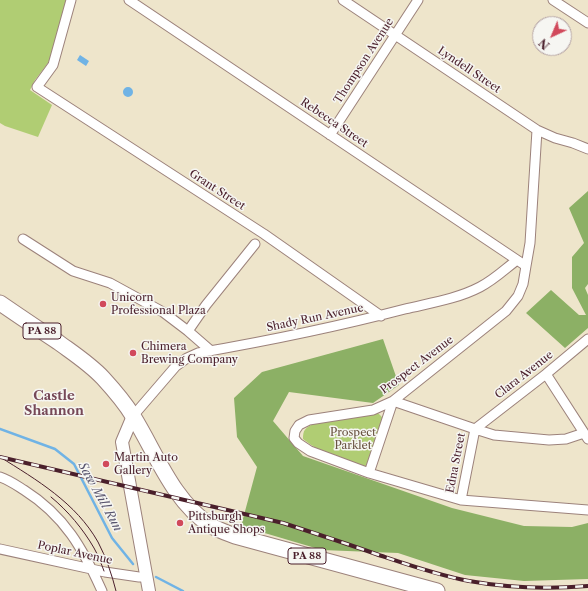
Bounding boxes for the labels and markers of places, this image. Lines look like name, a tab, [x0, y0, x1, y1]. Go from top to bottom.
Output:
place label: Unicorn Professional Plaza	[111, 291, 206, 317]
marker: Unicorn Professional Plaza	[98, 299, 108, 309]
place label: Chimera Brewing Company	[141, 340, 238, 366]
marker: Chimera Brewing Company	[128, 348, 138, 358]
place label: Martin Auto Gallery	[114, 451, 178, 477]
marker: Martin Auto Gallery	[101, 459, 111, 469]
place label: Pittsburgh Antique Shops	[188, 510, 265, 536]
marker: Pittsburgh Antique Shops	[175, 518, 185, 528]

